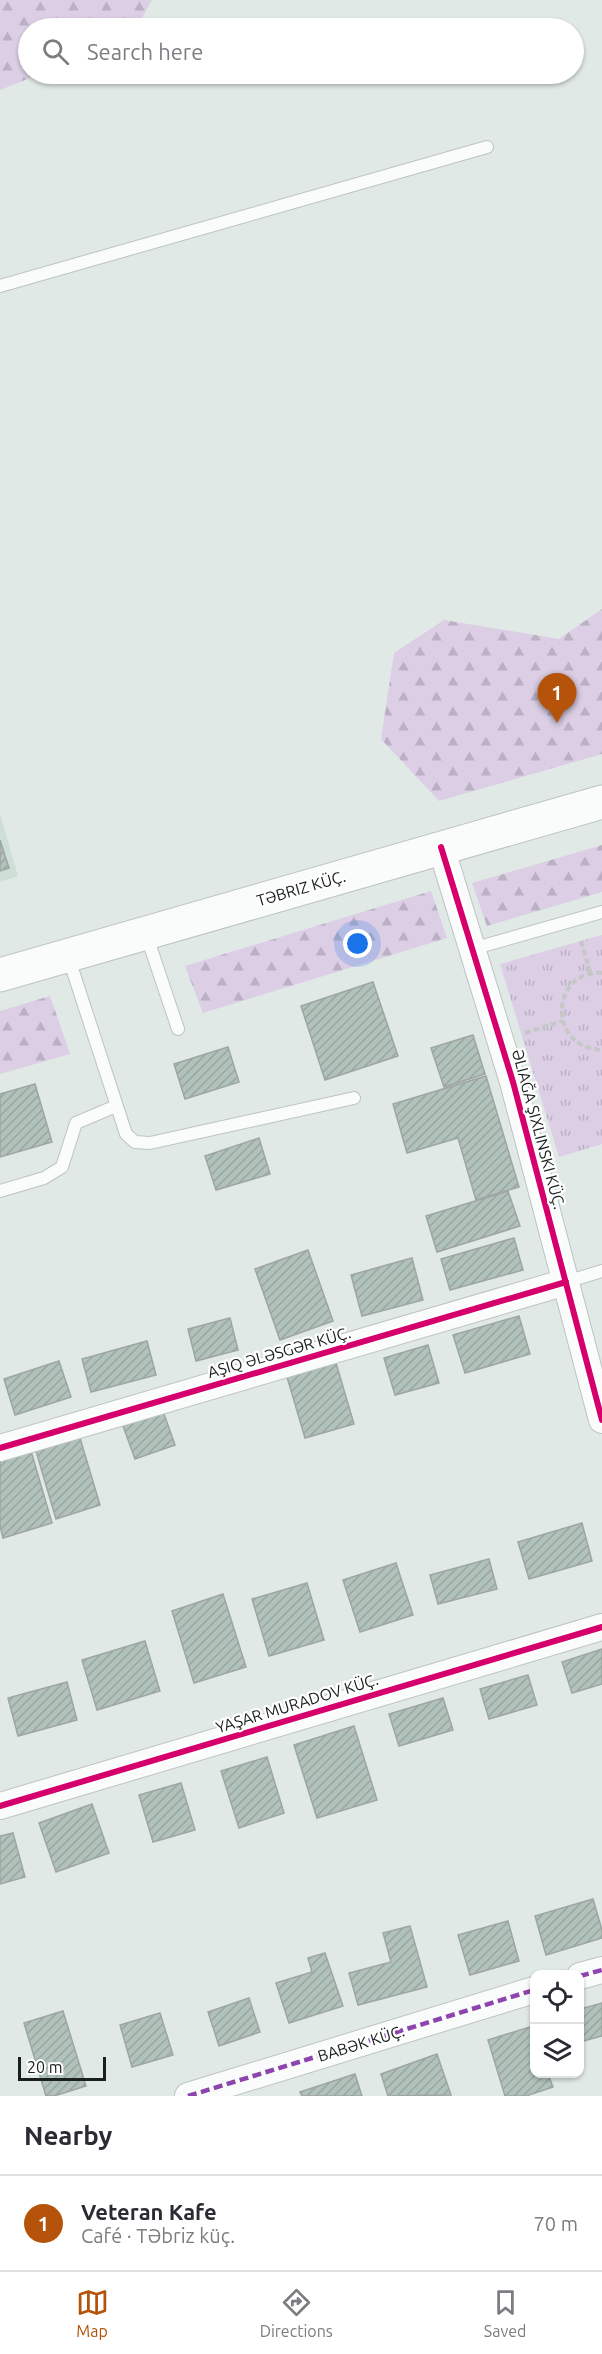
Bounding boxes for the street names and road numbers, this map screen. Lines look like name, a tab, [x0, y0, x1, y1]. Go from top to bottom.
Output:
street label: TƏBRIZ KÜÇ.	[254, 867, 348, 909]
street label: ƏLIAĞA ŞIXLINSKI KÜÇ.	[509, 1047, 570, 1211]
street label: AŞIQ ƏLƏSGƏR KÜÇ.	[205, 1323, 353, 1381]
street label: YAŞAR MURADOV KÜÇ.	[214, 1670, 380, 1736]
street label: BABƏK KÜÇ.	[315, 2021, 407, 2065]

